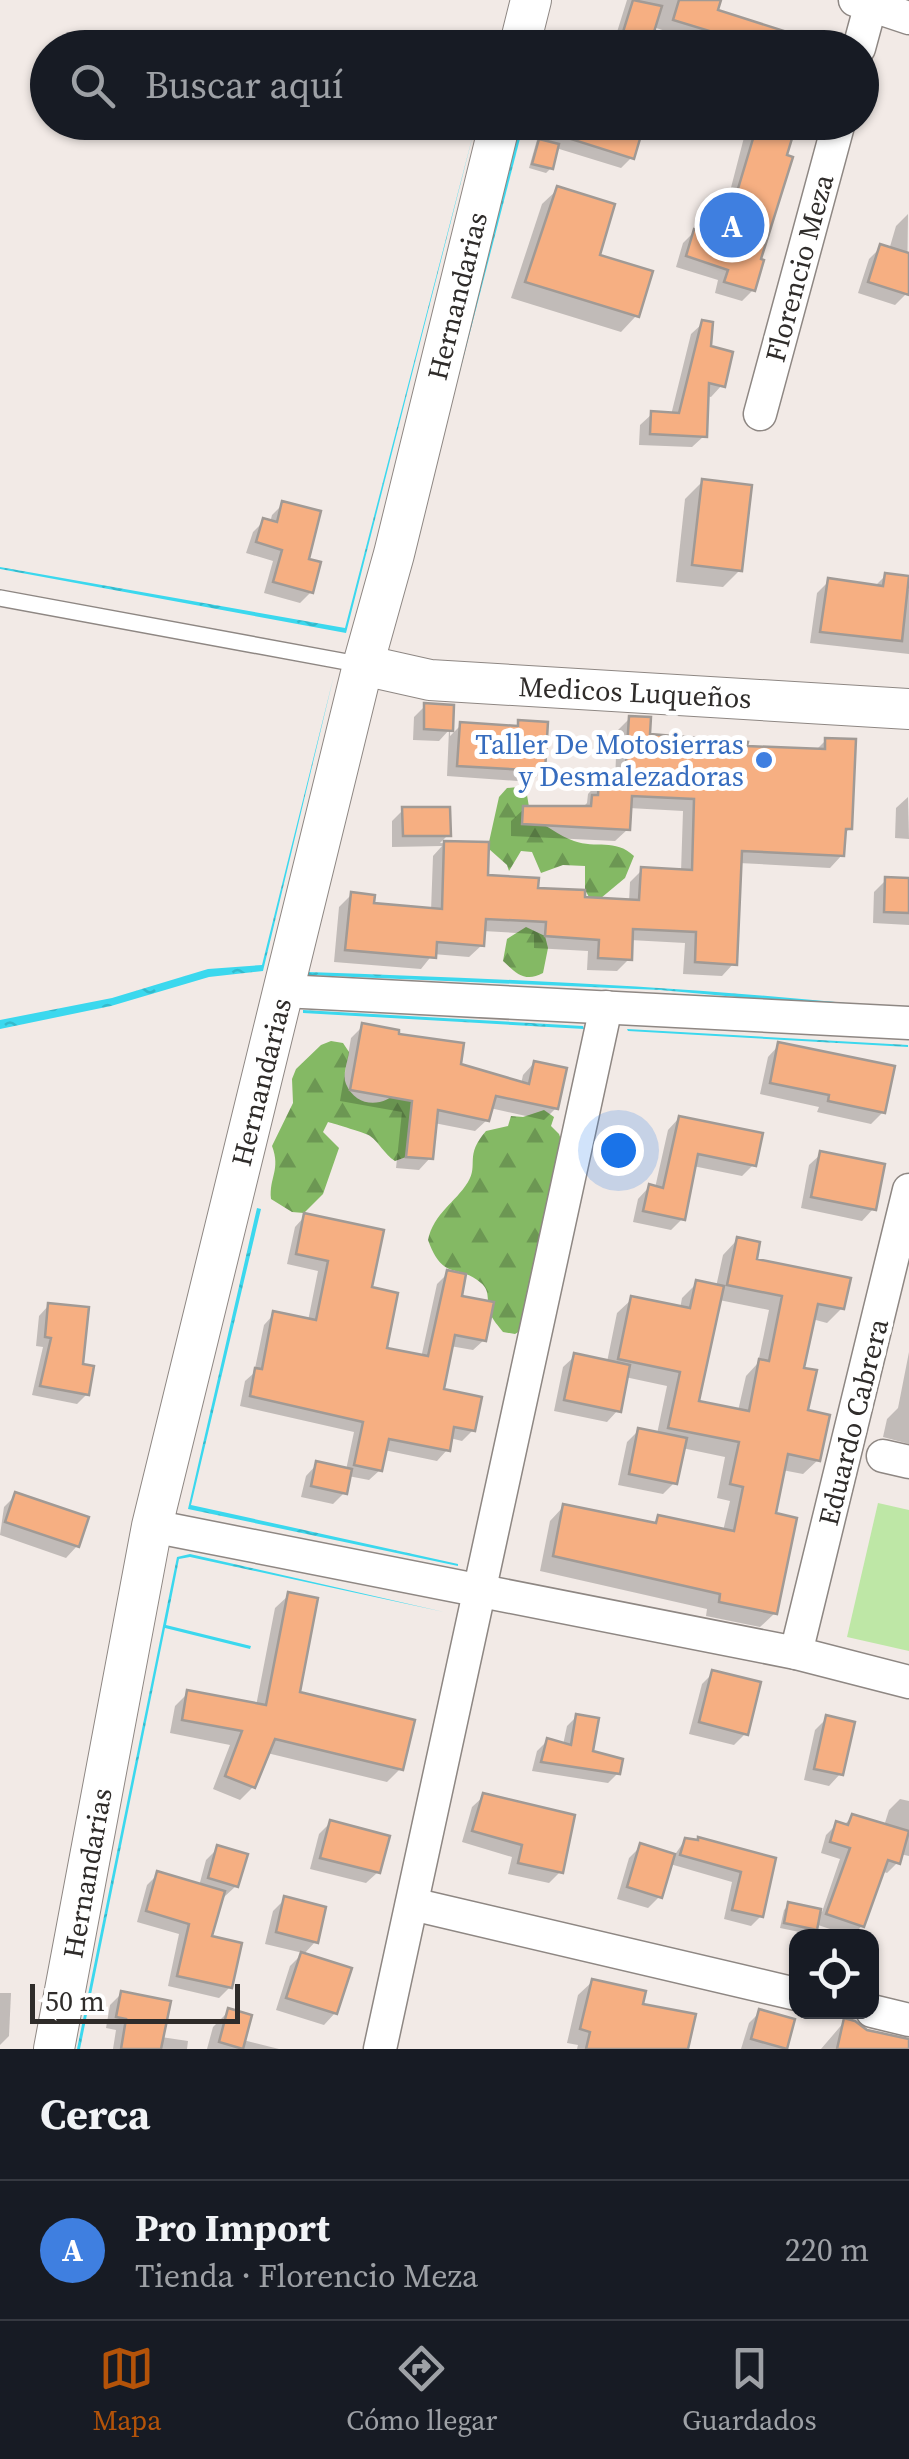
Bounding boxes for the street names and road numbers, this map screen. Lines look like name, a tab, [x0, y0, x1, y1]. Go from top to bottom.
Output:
street label: Florencio Meza	[756, 169, 842, 366]
street label: Hernandarias	[418, 208, 496, 384]
street label: Medicos Luqueños	[517, 667, 753, 717]
street label: Hernandarias	[222, 994, 300, 1170]
street label: Eduardo Cabrera	[809, 1314, 897, 1529]
street label: Hernandarias	[53, 1785, 121, 1961]

